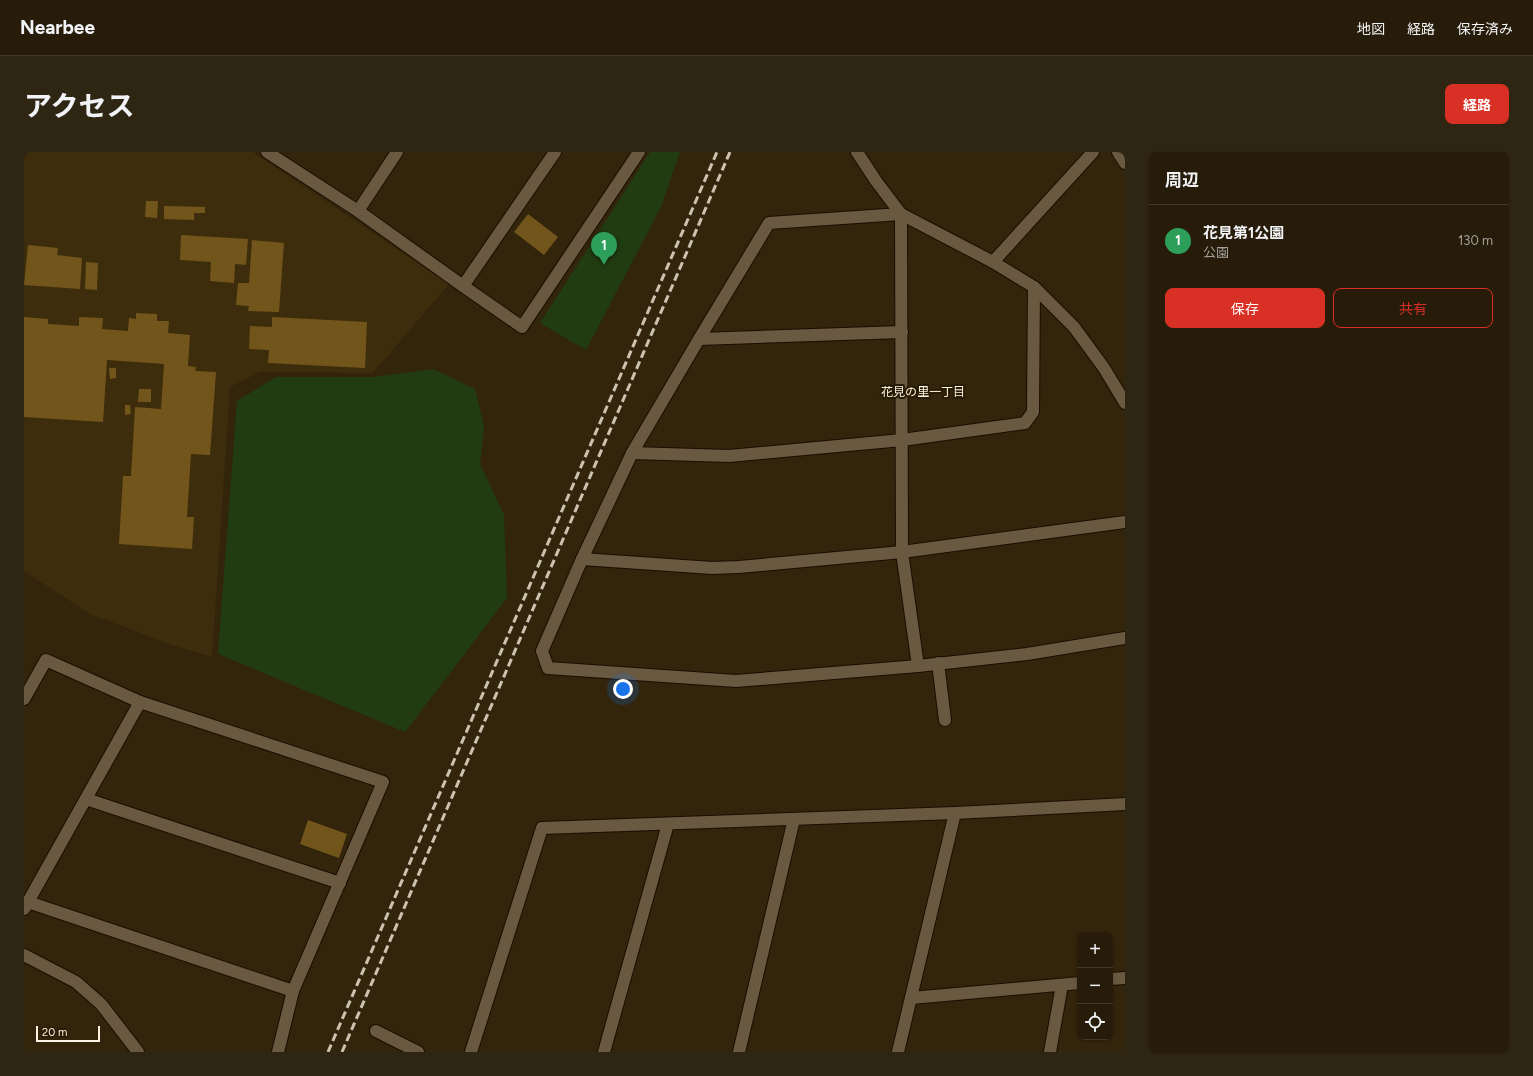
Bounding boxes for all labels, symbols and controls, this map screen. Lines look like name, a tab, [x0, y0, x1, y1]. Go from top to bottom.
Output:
text: Nearbee	[20, 16, 95, 39]
text: 地図	[1357, 21, 1385, 38]
text: 経路	[1407, 21, 1435, 38]
text: 保存済み	[1457, 21, 1513, 38]
button: 経路	[1445, 84, 1509, 124]
text: アクセス	[24, 89, 135, 123]
text: 周辺	[1165, 170, 1199, 190]
text: 花見第1公園	[1203, 224, 1284, 242]
pin: 1	[591, 232, 617, 265]
text: 1	[1175, 233, 1181, 248]
text: 130 m	[1458, 233, 1493, 248]
text: 公園	[1203, 245, 1229, 260]
button: 保存	[1165, 288, 1325, 328]
button: 共有	[1333, 288, 1493, 328]
district label: 花見の里一丁目	[881, 385, 965, 399]
your location	[613, 679, 633, 699]
map controls	[1077, 932, 1113, 1040]
button: +	[1077, 932, 1113, 968]
button: −	[1077, 968, 1113, 1004]
button: locate	[1077, 1004, 1113, 1040]
scale bar	[36, 1024, 100, 1043]
text: 20 m	[42, 1026, 67, 1039]

